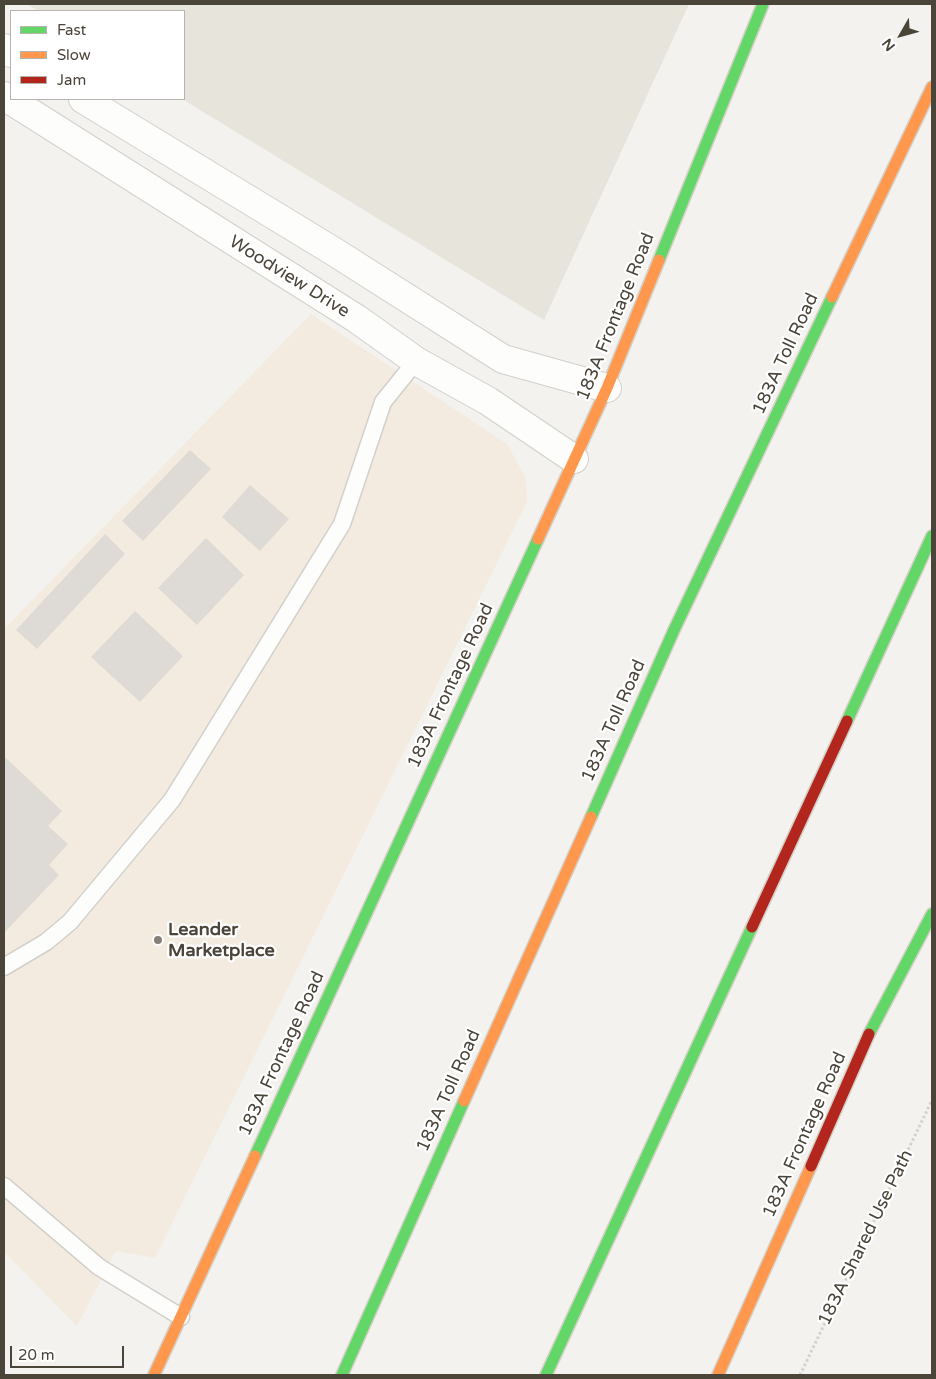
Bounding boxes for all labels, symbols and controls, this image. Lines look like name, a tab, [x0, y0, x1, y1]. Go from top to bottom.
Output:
legend	[10, 10, 185, 100]
north arrow	[876, 10, 926, 60]
text: Fast	[57, 21, 86, 39]
text: N	[879, 35, 899, 54]
text: Slow	[57, 46, 91, 64]
text: Jam	[57, 71, 86, 89]
street label: 183A Frontage Road	[572, 230, 660, 404]
street label: Woodview Drive	[225, 231, 353, 323]
street label: 183A Toll Road	[748, 290, 824, 418]
street label: 183A Frontage Road	[403, 600, 499, 772]
street label: 183A Toll Road	[577, 656, 651, 786]
place label: Leander Marketplace	[168, 919, 275, 962]
marker: Leander Marketplace	[152, 934, 164, 946]
street label: 183A Frontage Road	[234, 968, 330, 1140]
street label: 183A Toll Road	[412, 1026, 486, 1156]
street label: 183A Frontage Road	[759, 1049, 851, 1221]
street label: 183A Shared Use Path	[814, 1146, 918, 1330]
scale bar	[12, 1336, 126, 1368]
text: 20 m	[18, 1346, 55, 1364]

